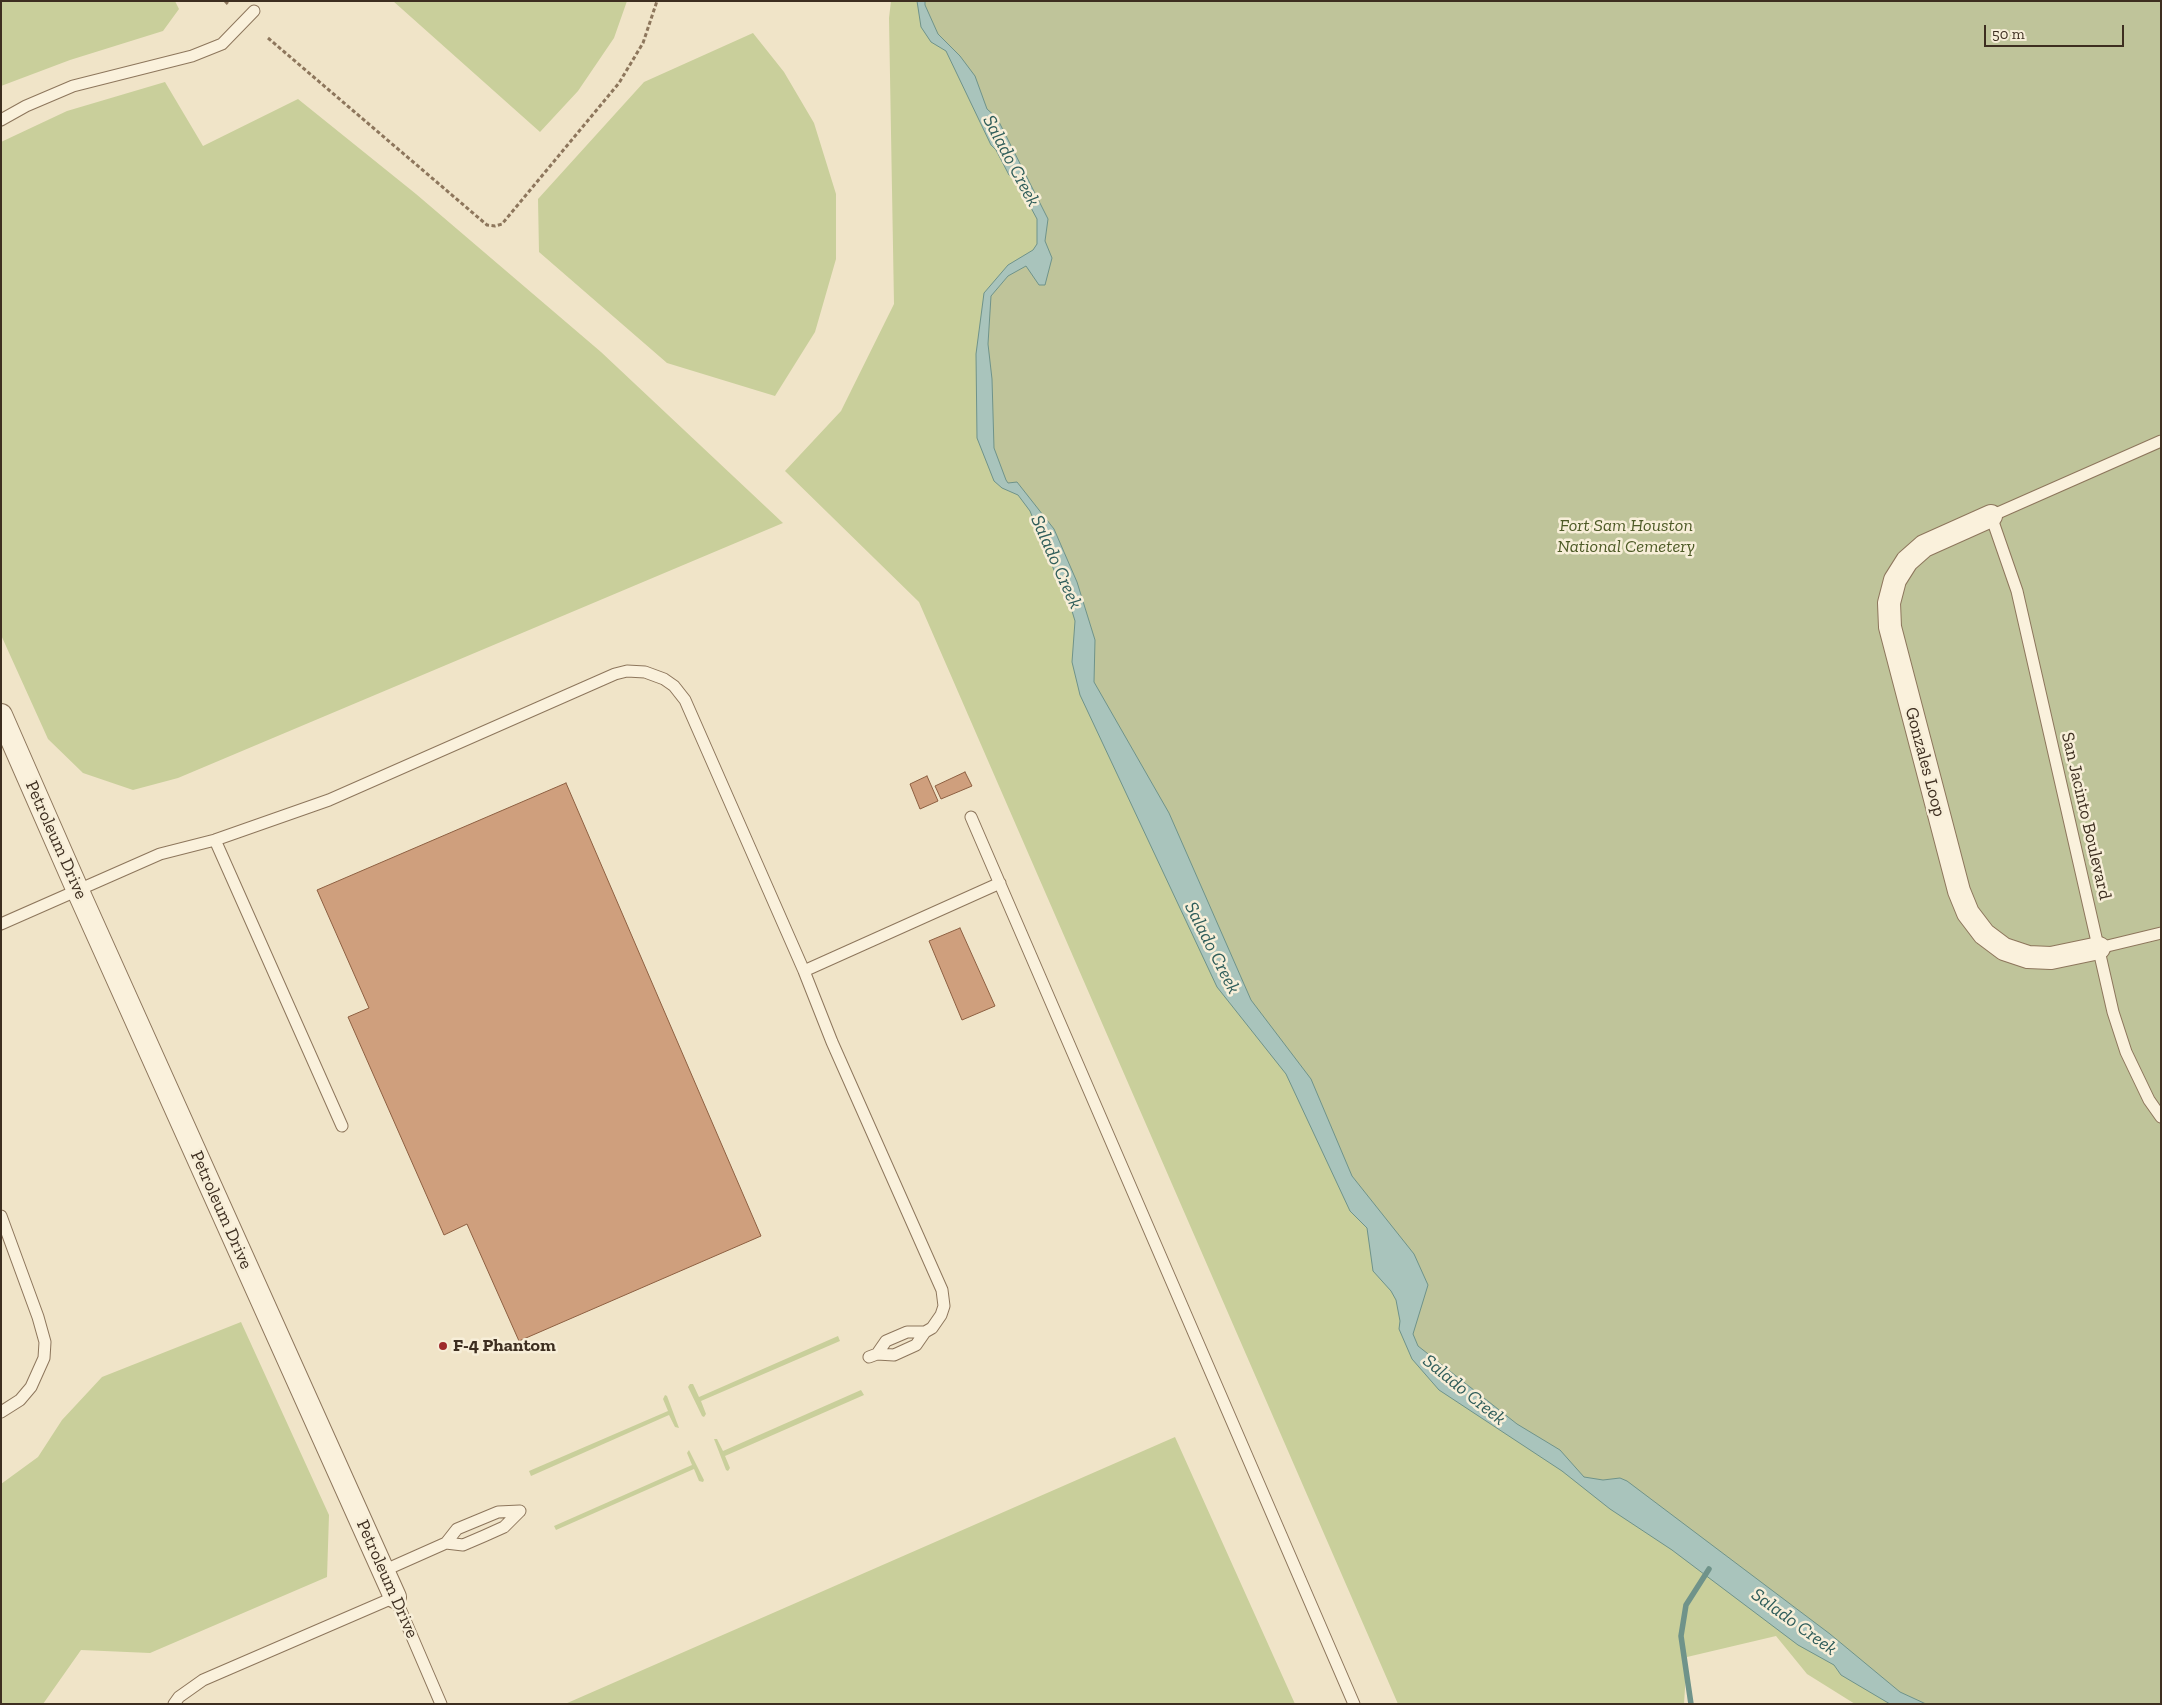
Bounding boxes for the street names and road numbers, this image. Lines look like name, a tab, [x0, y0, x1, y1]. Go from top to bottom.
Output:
street label: Gonzales Loop	[1900, 705, 1950, 819]
street label: San Jacinto Boulevard	[2056, 730, 2116, 902]
street label: Petroleum Drive	[20, 778, 92, 902]
street label: Petroleum Drive	[185, 1148, 257, 1272]
street label: Petroleum Drive	[351, 1517, 423, 1641]

